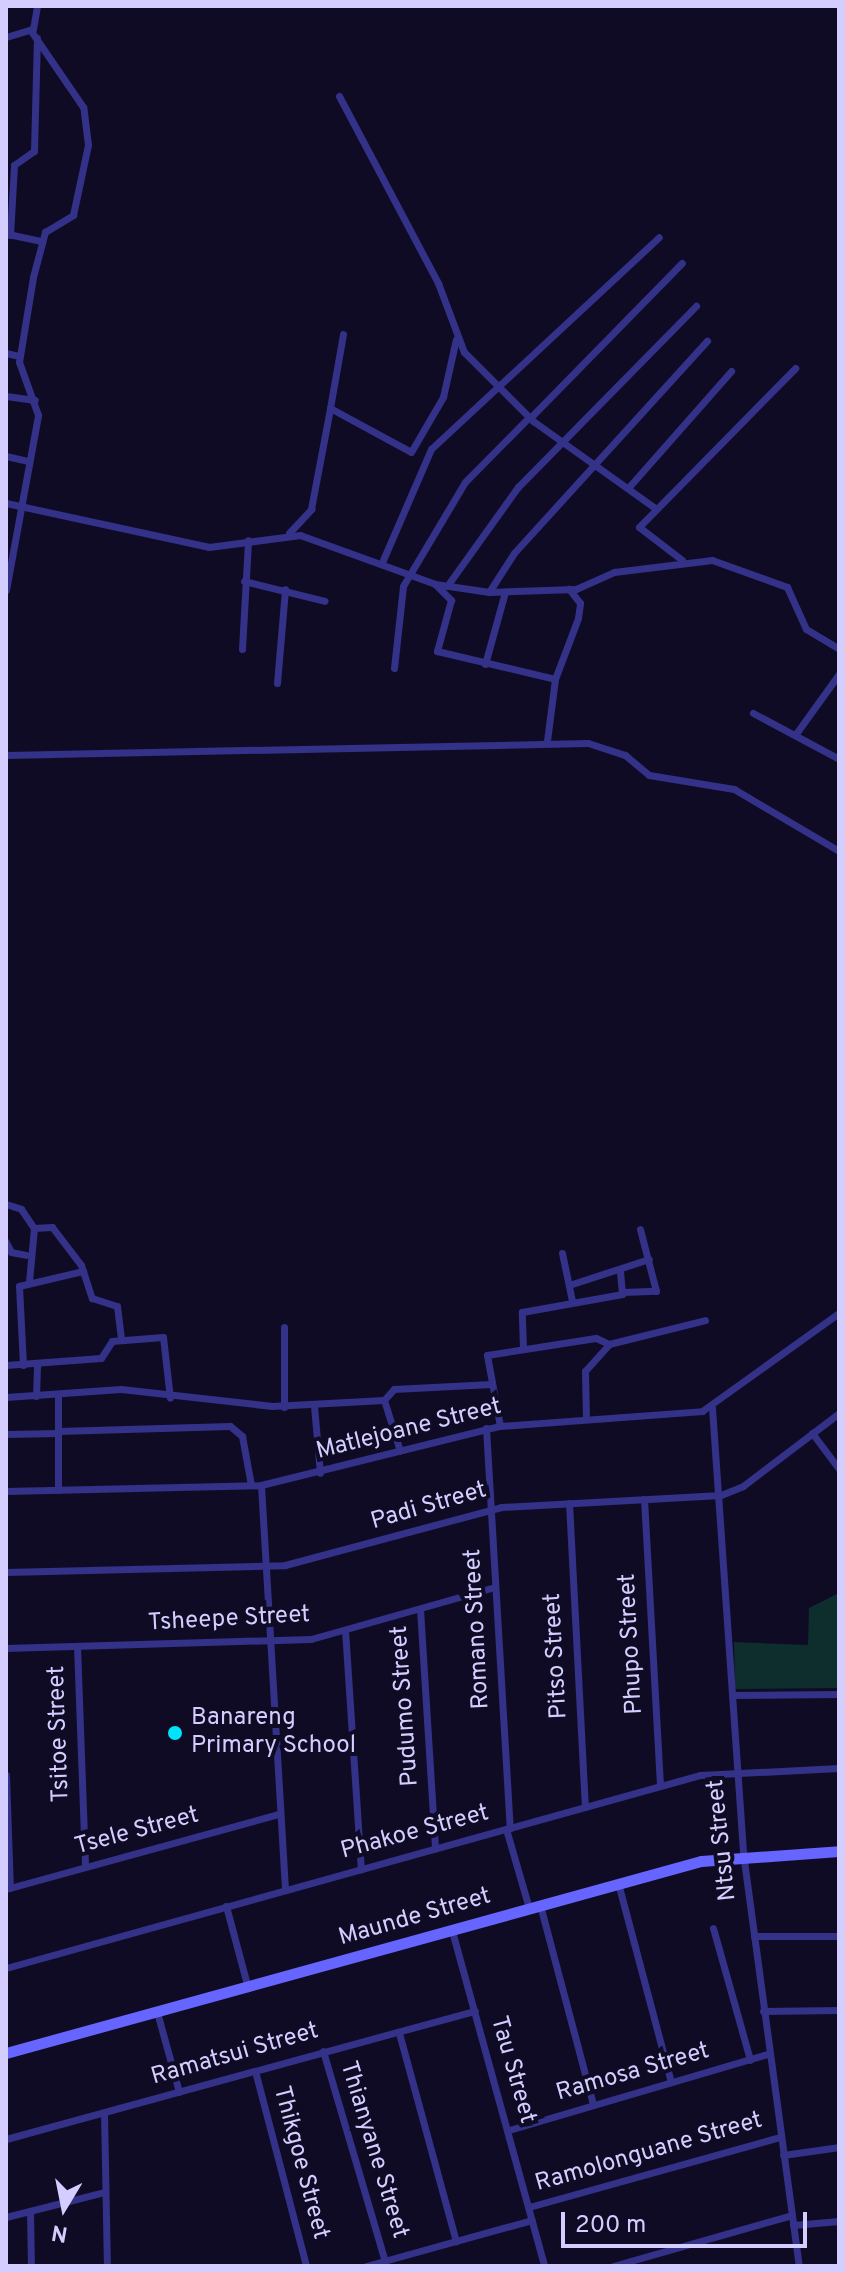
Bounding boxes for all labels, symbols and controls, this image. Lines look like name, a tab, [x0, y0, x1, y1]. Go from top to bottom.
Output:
street label: Matlejoane Street	[313, 1393, 505, 1467]
street label: Padi Street	[368, 1477, 490, 1537]
street label: Romano Street	[459, 1548, 497, 1710]
street label: Phupo Street	[614, 1573, 650, 1715]
street label: Pitso Street	[539, 1592, 575, 1720]
street label: Tsheepe Street	[147, 1601, 311, 1639]
street label: Pudumo Street	[386, 1625, 426, 1787]
street label: Tsitoe Street	[43, 1665, 77, 1803]
place label: Banareng Primary School	[191, 1705, 356, 1761]
marker: Banareng Primary School	[166, 1724, 184, 1742]
street label: Ntsu Street	[702, 1778, 744, 1902]
street label: Phakoe Street	[338, 1799, 492, 1867]
street label: Tsele Street	[72, 1802, 202, 1862]
street label: Maunde Street	[336, 1883, 494, 1953]
street label: Tau Street	[483, 2013, 541, 2127]
street label: Ramatsui Street	[148, 2017, 322, 2093]
street label: Ramosa Street	[553, 2037, 713, 2109]
street label: Thianyane Street	[332, 2058, 414, 2242]
street label: Thikgoe Street	[266, 2083, 334, 2243]
street label: Ramolonguane Street	[532, 2107, 766, 2199]
north arrow	[24, 2168, 104, 2248]
scale bar	[565, 2196, 811, 2246]
text: 200 m	[575, 2211, 646, 2241]
text: N	[50, 2217, 70, 2247]

